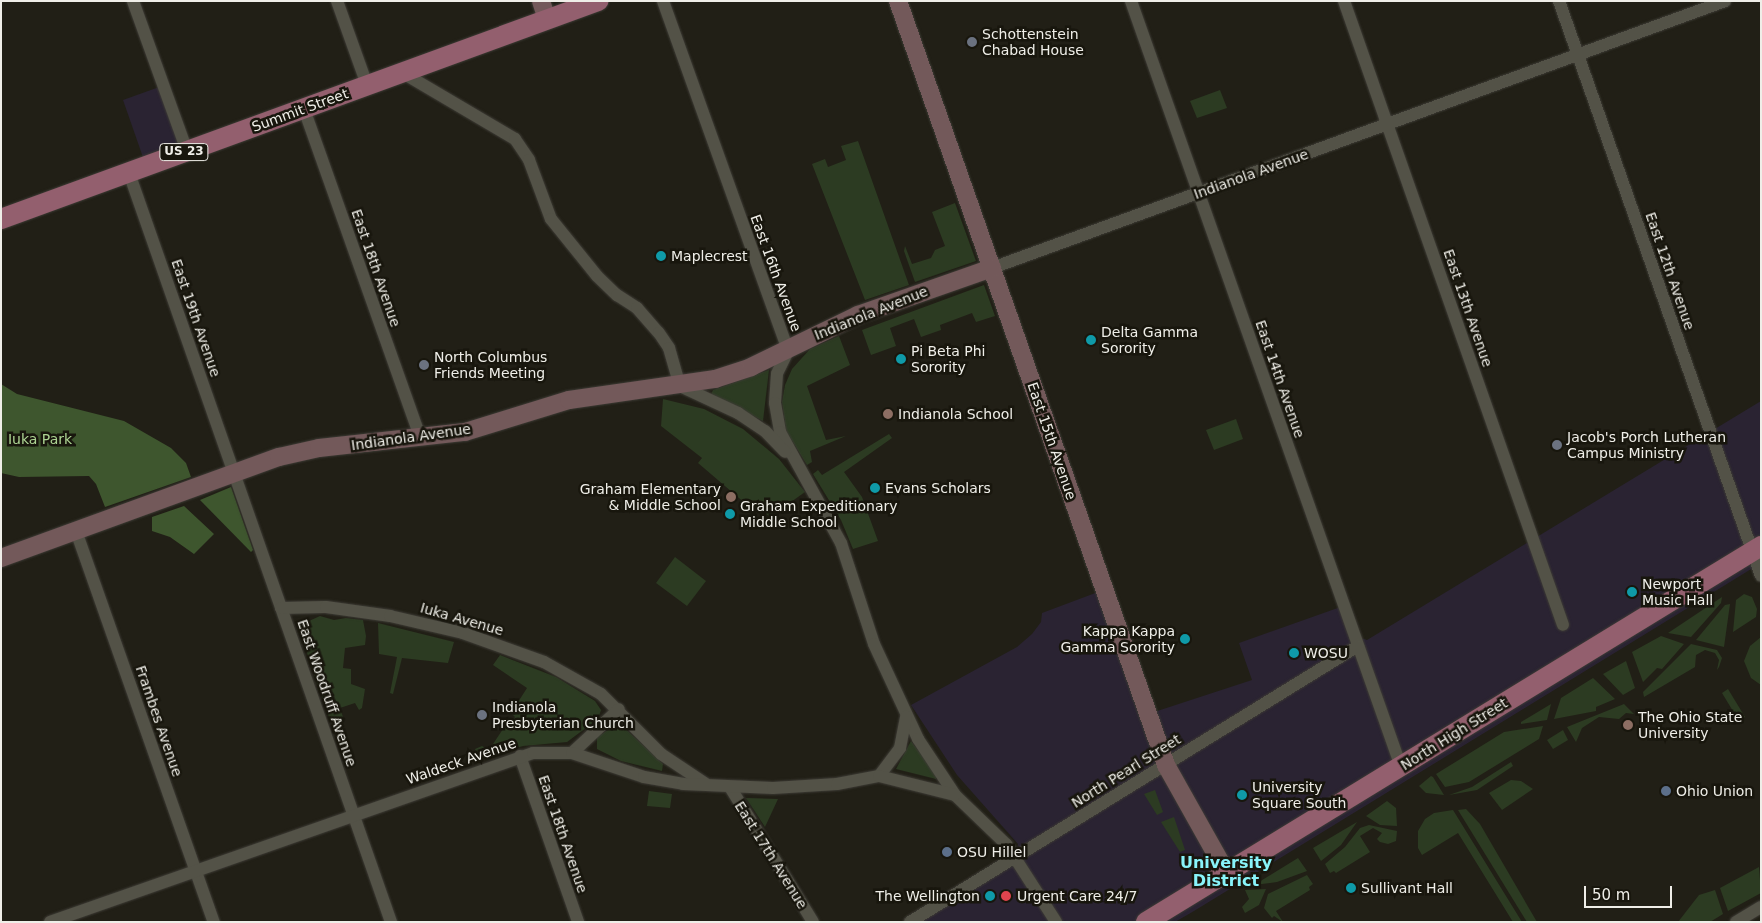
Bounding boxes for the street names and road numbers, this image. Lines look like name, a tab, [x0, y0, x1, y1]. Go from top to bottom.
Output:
street label: Summit Street	[249, 85, 351, 135]
road number: US 23	[159, 142, 209, 162]
street label: Indianola Avenue	[1191, 145, 1311, 203]
street label: East 18th Avenue	[348, 207, 404, 329]
street label: East 12th Avenue	[1642, 210, 1698, 332]
street label: East 16th Avenue	[747, 212, 805, 334]
street label: East 13th Avenue	[1440, 247, 1496, 369]
street label: East 19th Avenue	[168, 257, 224, 379]
street label: Indianola Avenue	[812, 283, 930, 343]
street label: East 14th Avenue	[1252, 318, 1308, 440]
street label: East 15th Avenue	[1024, 380, 1080, 502]
street label: Indianola Avenue	[350, 420, 472, 454]
street label: Iuka Avenue	[418, 599, 506, 639]
street label: East Woodruff Avenue	[294, 617, 360, 769]
street label: Frambes Avenue	[132, 663, 186, 779]
street label: North High Street	[1397, 694, 1511, 774]
street label: North Pearl Street	[1068, 731, 1184, 811]
street label: Waldeck Avenue	[404, 734, 518, 788]
street label: East 18th Avenue	[535, 773, 591, 895]
street label: East 17th Avenue	[731, 798, 811, 912]

